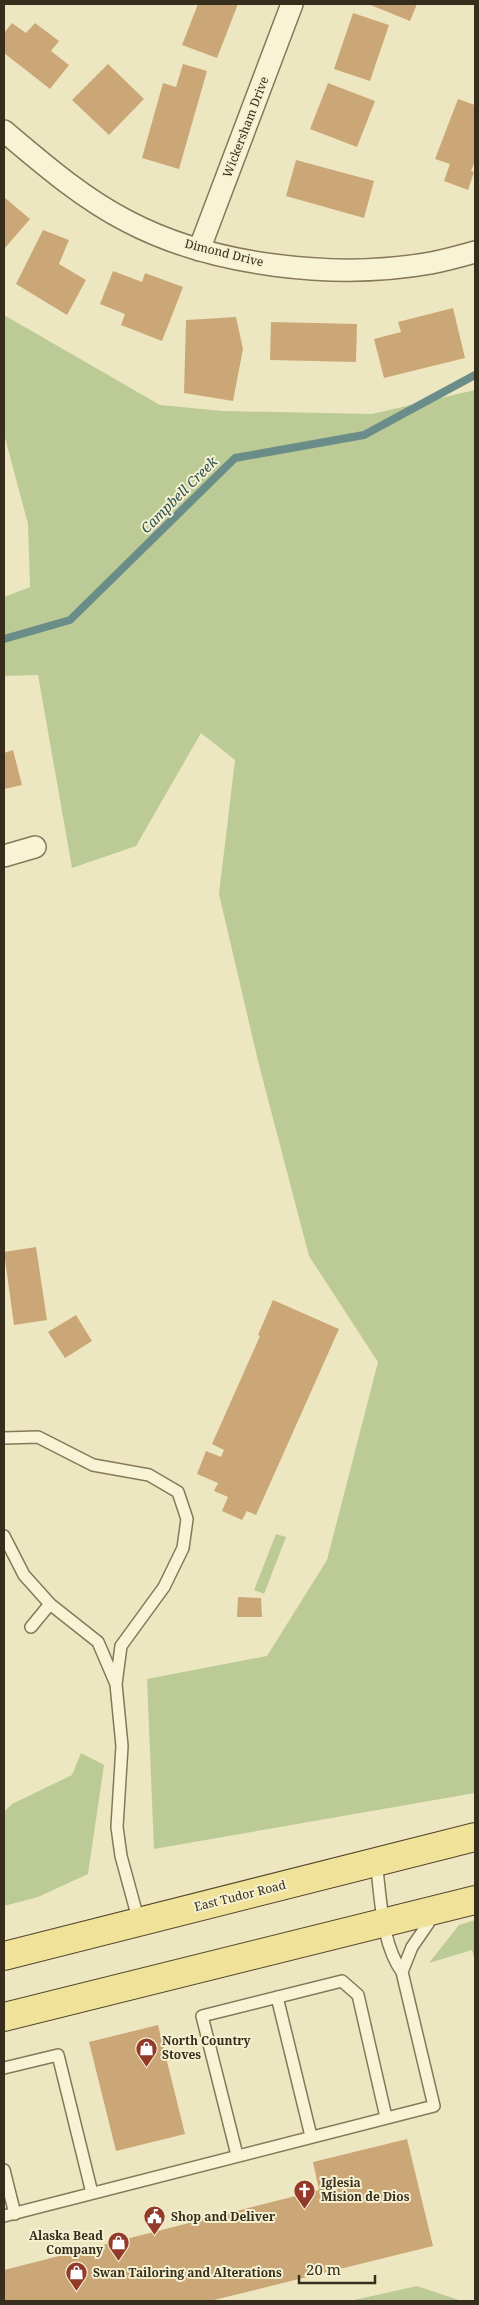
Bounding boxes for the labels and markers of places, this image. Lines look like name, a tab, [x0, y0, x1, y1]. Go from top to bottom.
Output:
place label: North Country Stoves	[162, 2032, 251, 2063]
shop icon: North Country Stoves	[134, 2036, 158, 2067]
place label: Iglesia Mision de Dios	[321, 2174, 410, 2205]
church icon: Iglesia Mision de Dios	[293, 2178, 317, 2209]
public building icon: Shop and Deliver	[143, 2205, 167, 2236]
place label: Shop and Deliver	[171, 2208, 276, 2225]
place label: Alaska Bead Company	[29, 2227, 103, 2258]
shop icon: Alaska Bead Company	[107, 2231, 131, 2262]
shop icon: Swan Tailoring and Alterations	[65, 2261, 89, 2292]
place label: Swan Tailoring and Alterations	[93, 2264, 282, 2281]

